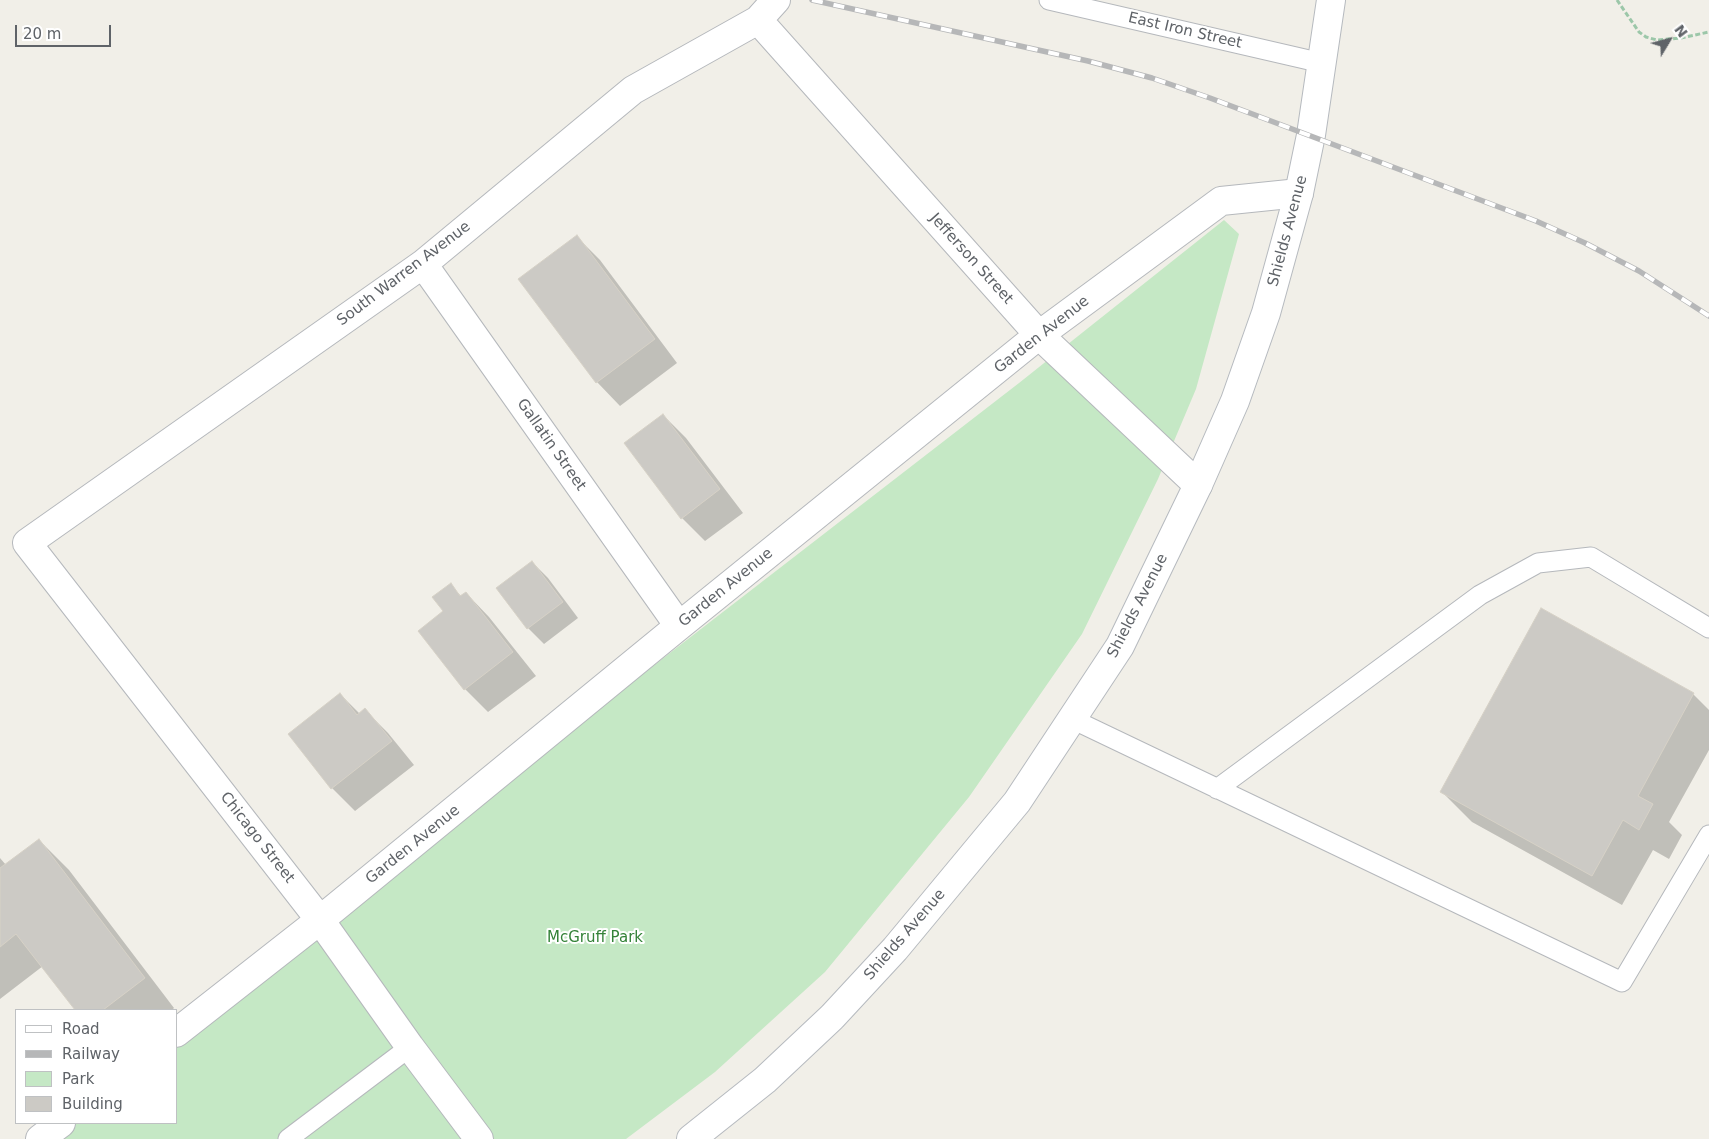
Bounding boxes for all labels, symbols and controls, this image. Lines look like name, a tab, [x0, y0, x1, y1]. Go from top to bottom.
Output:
street label: East Iron Street	[1126, 9, 1244, 53]
scale bar	[18, 15, 114, 47]
north arrow	[1644, 15, 1694, 65]
text: N	[1671, 21, 1691, 40]
text: 20 m	[23, 25, 61, 43]
street label: Shields Avenue	[1264, 173, 1312, 289]
street label: Jefferson Street	[925, 210, 1017, 308]
street label: South Warren Avenue	[334, 218, 474, 330]
street label: Garden Avenue	[991, 292, 1093, 378]
street label: Gallatin Street	[513, 396, 589, 494]
street label: Garden Avenue	[675, 545, 777, 631]
street label: Shields Avenue	[1104, 551, 1172, 661]
street label: Chicago Street	[216, 789, 298, 887]
street label: Garden Avenue	[362, 802, 464, 888]
street label: Shields Avenue	[861, 886, 949, 984]
park label: McGruff Park	[547, 929, 643, 947]
legend	[15, 1009, 178, 1124]
text: Road	[62, 1020, 100, 1038]
text: Railway	[62, 1045, 120, 1063]
text: Park	[62, 1070, 94, 1088]
text: Building	[62, 1095, 123, 1113]

